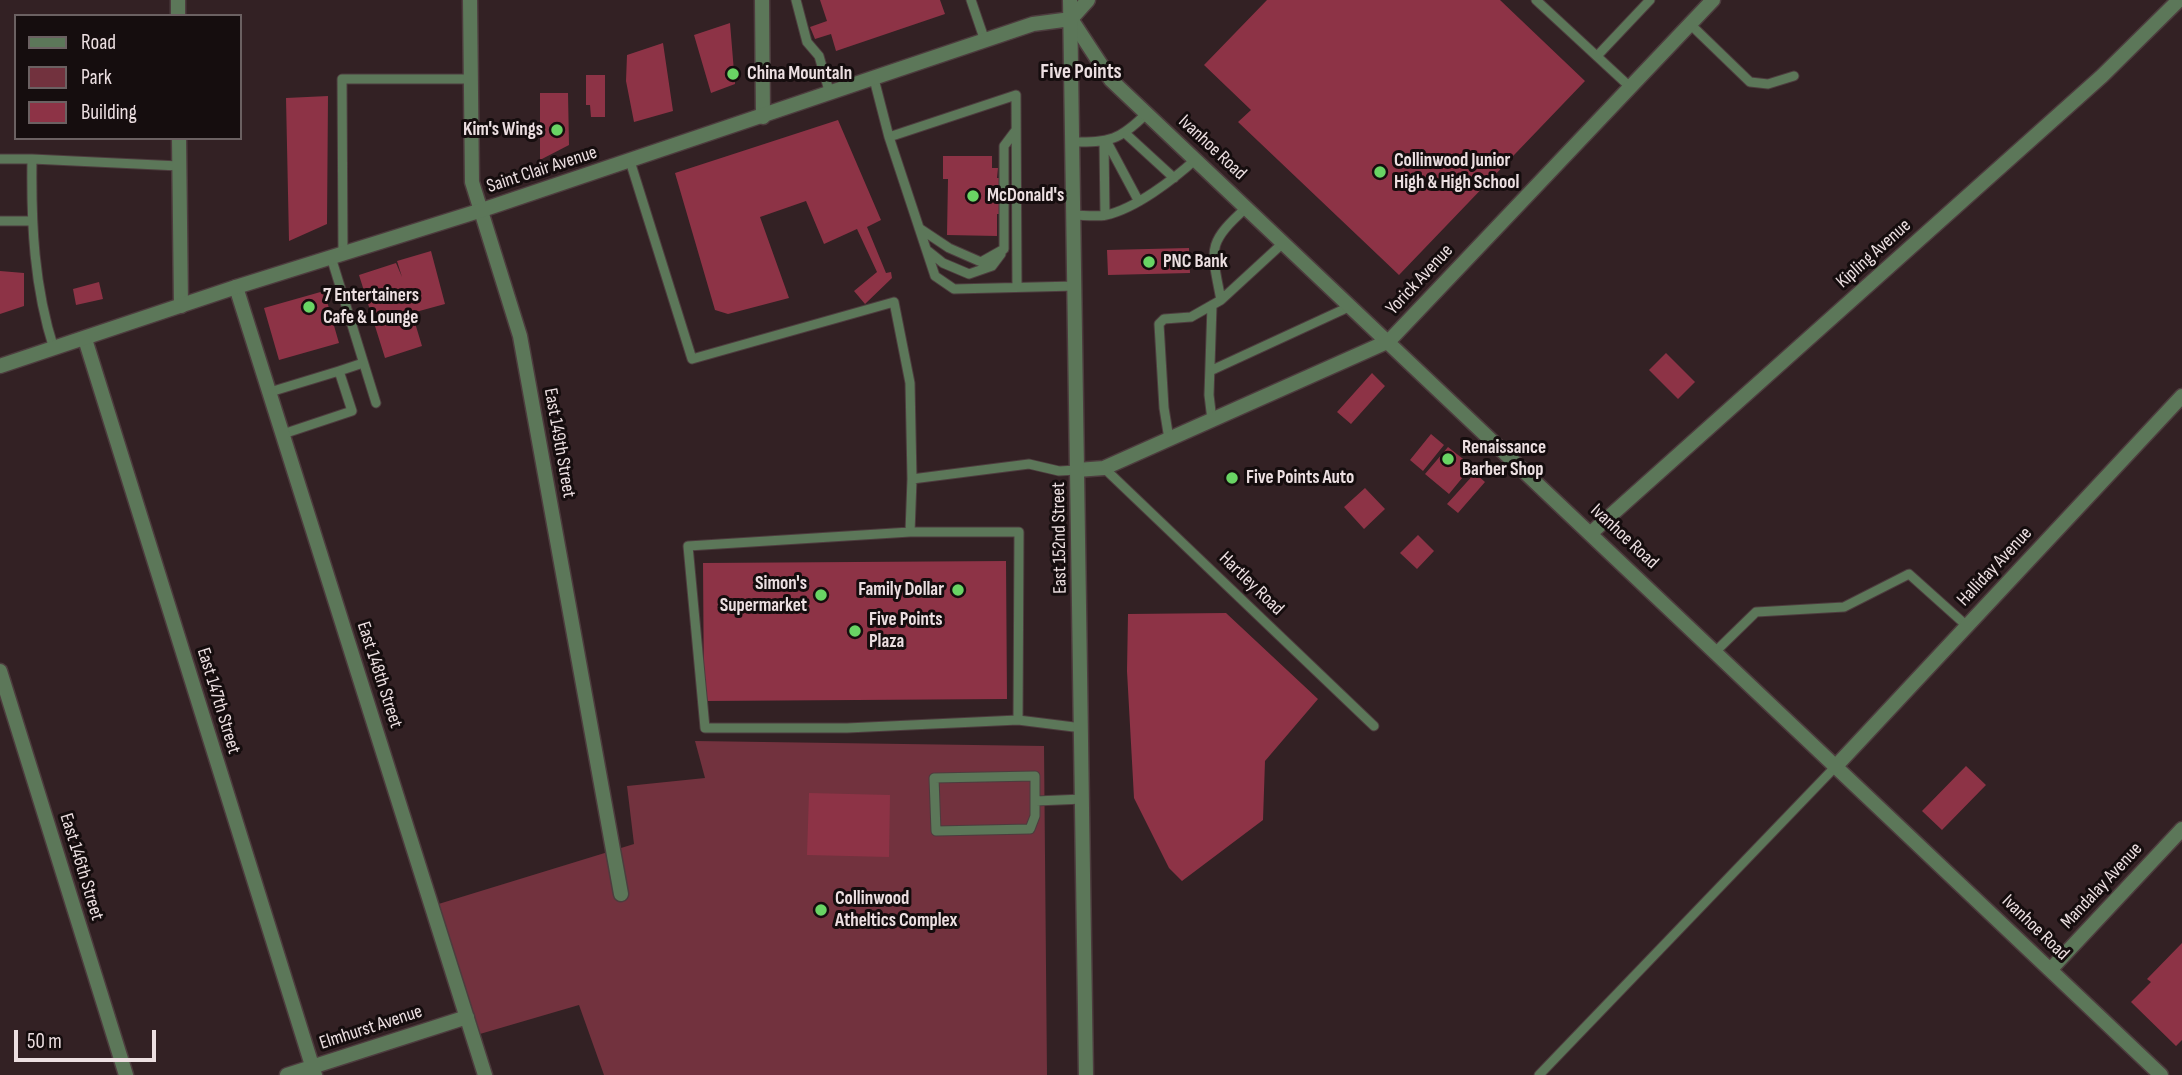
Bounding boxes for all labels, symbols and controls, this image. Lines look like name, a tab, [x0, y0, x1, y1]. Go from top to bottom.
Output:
legend	[14, 14, 242, 140]
text: Road	[81, 30, 116, 55]
district label: Five Points	[1040, 60, 1122, 86]
place label: China MountaIn	[747, 63, 852, 85]
text: Park	[81, 65, 112, 90]
marker: China MountaIn	[725, 66, 741, 82]
text: Building	[81, 100, 137, 125]
street label: Ivanhoe Road	[1173, 111, 1251, 185]
place label: Kim's Wings	[463, 119, 543, 141]
marker: Kim's Wings	[549, 122, 565, 138]
street label: Saint Clair Avenue	[484, 141, 600, 199]
place label: Collinwood Junior High & High School	[1394, 150, 1519, 194]
marker: Collinwood Junior High & High School	[1372, 164, 1388, 180]
place label: McDonald's	[987, 185, 1064, 207]
marker: McDonald's	[965, 188, 981, 204]
street label: Kipling Avenue	[1832, 215, 1916, 293]
street label: Yorick Avenue	[1382, 240, 1458, 320]
place label: PNC Bank	[1163, 251, 1228, 273]
marker: PNC Bank	[1141, 254, 1157, 270]
place label: 7 Entertainers Cafe & Lounge	[323, 285, 419, 329]
marker: 7 Entertainers Cafe & Lounge	[301, 299, 317, 315]
street label: East 149th Street	[538, 387, 580, 499]
place label: Renaissance Barber Shop	[1462, 437, 1546, 481]
marker: Renaissance Barber Shop	[1440, 451, 1456, 467]
place label: Five Points Auto	[1246, 467, 1354, 489]
marker: Five Points Auto	[1224, 470, 1240, 486]
street label: East 152nd Street	[1048, 482, 1072, 594]
street label: Ivanhoe Road	[1585, 500, 1663, 574]
street label: Halliday Avenue	[1953, 523, 2037, 611]
street label: Hartley Road	[1214, 547, 1288, 621]
place label: Simon's Supermarket	[720, 573, 807, 617]
place label: Family Dollar	[858, 579, 944, 601]
marker: Family Dollar	[950, 582, 966, 598]
marker: Simon's Supermarket	[813, 587, 829, 603]
place label: Five Points Plaza	[869, 609, 943, 653]
street label: East 148th Street	[351, 619, 407, 731]
marker: Five Points Plaza	[847, 623, 863, 639]
street label: East 147th Street	[191, 645, 245, 757]
street label: East 146th Street	[54, 811, 108, 923]
street label: Mandalay Avenue	[2056, 838, 2148, 934]
place label: Collinwood Atheltics Complex	[835, 888, 957, 932]
street label: Ivanhoe Road	[1997, 890, 2073, 966]
marker: Collinwood Atheltics Complex	[813, 902, 829, 918]
street label: Elmhurst Avenue	[317, 1001, 425, 1055]
scale bar	[18, 1016, 159, 1060]
text: 50 m	[27, 1029, 62, 1054]

